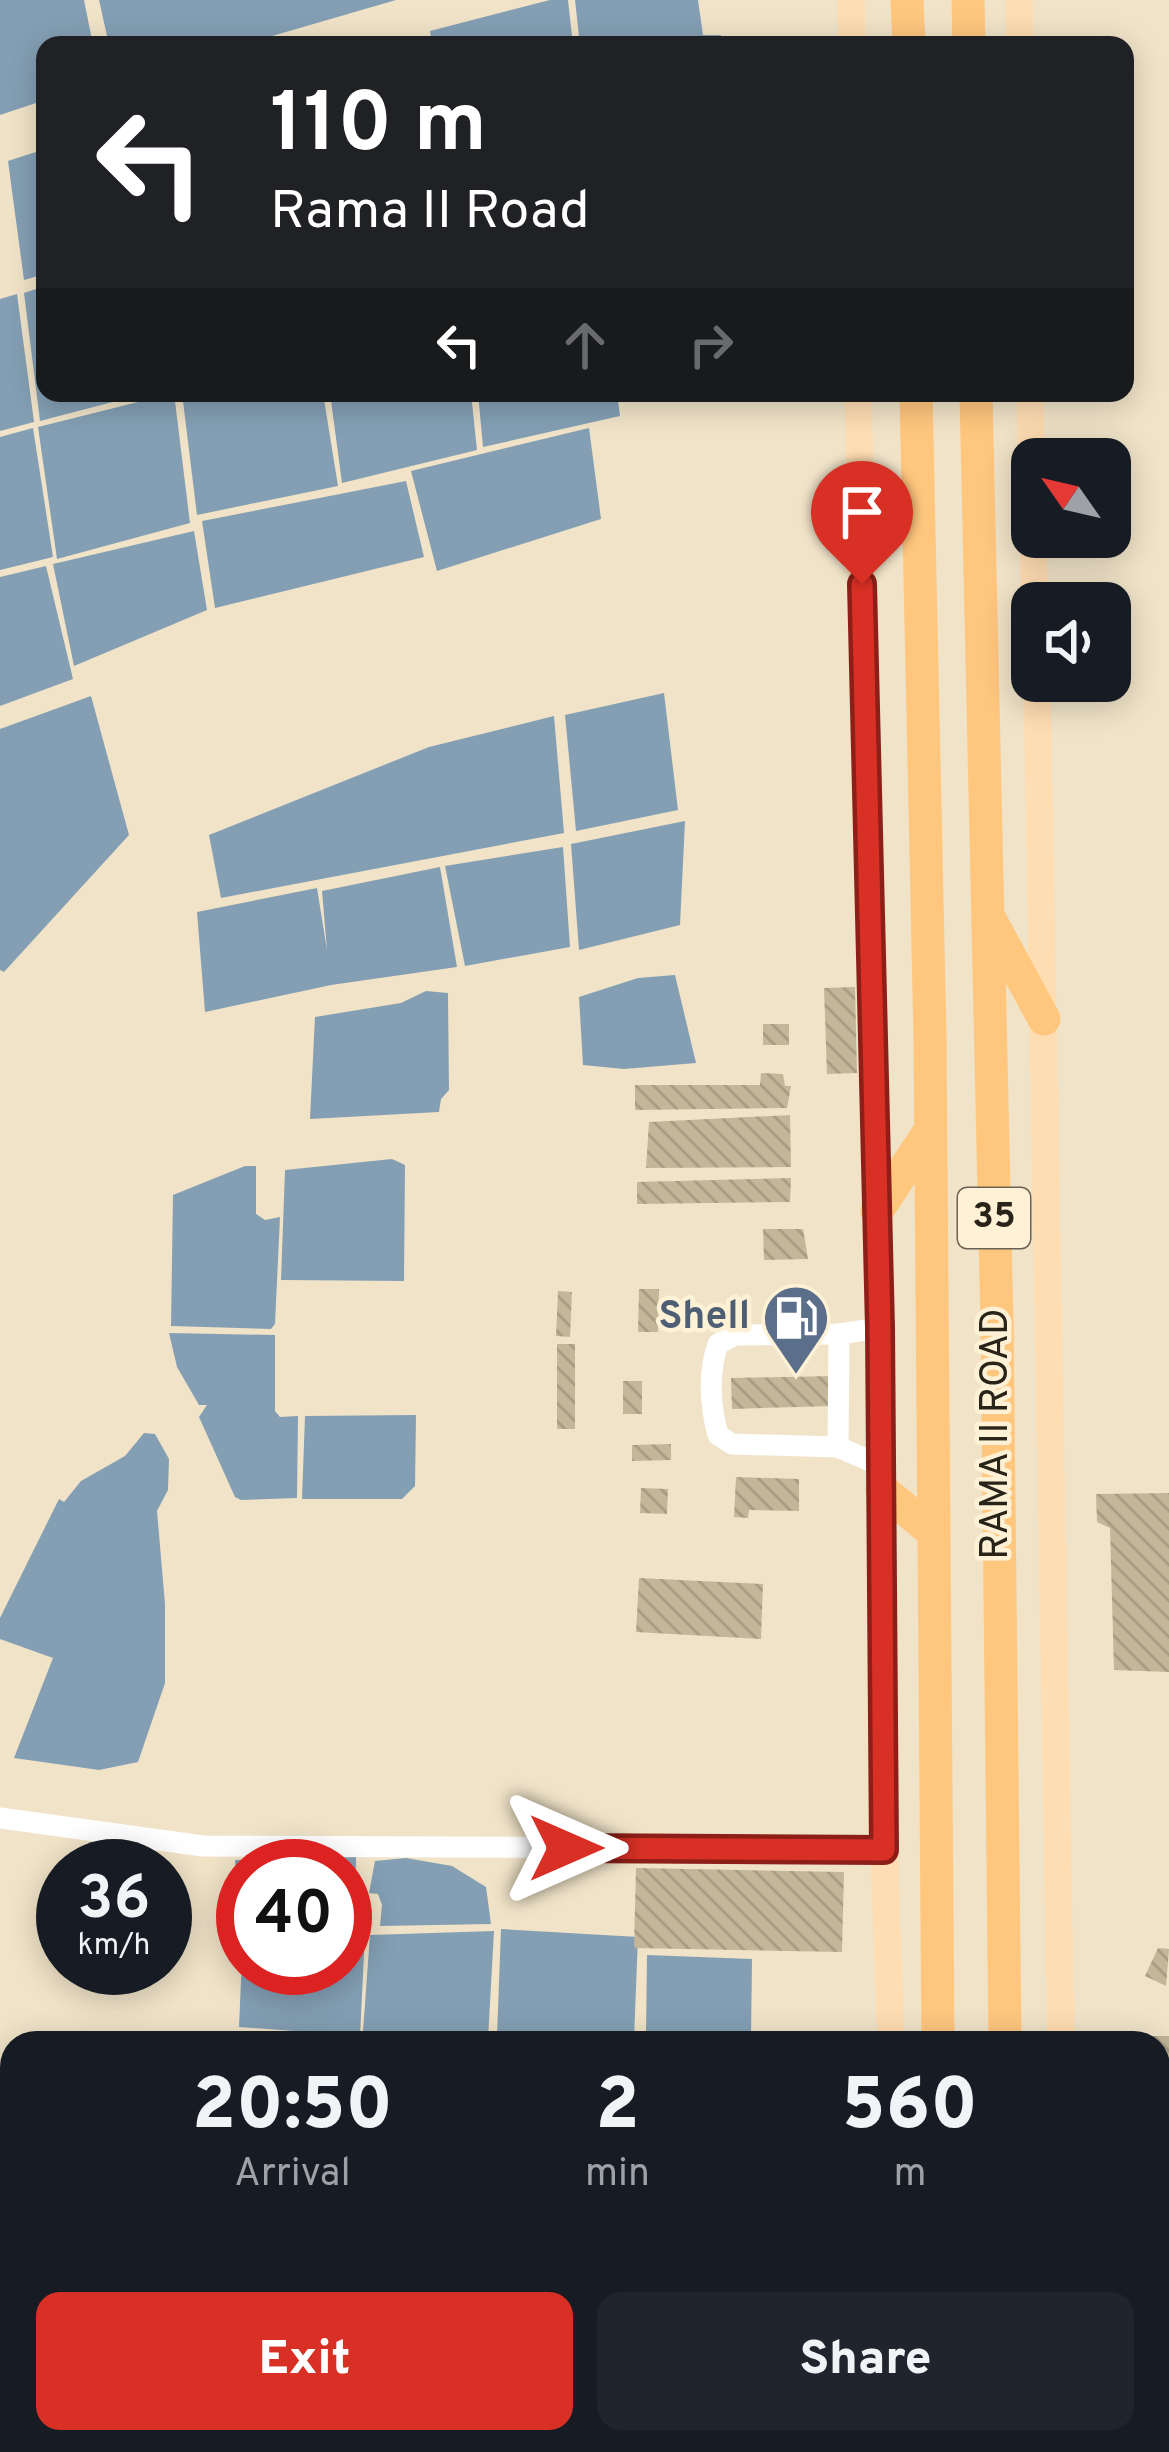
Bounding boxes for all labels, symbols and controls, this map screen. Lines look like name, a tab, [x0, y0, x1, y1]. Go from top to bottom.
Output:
text: 110 m	[270, 75, 487, 181]
icon: left	[72, 84, 228, 240]
text: Rama II Road	[270, 179, 590, 248]
icon: left	[426, 312, 492, 378]
icon: ahead	[552, 312, 618, 378]
icon: right	[678, 312, 744, 378]
north arrow	[1011, 438, 1131, 558]
map controls	[1011, 438, 1131, 702]
pin	[811, 461, 913, 584]
icon: arrive	[829, 479, 895, 545]
button: sound	[1011, 582, 1131, 702]
road number: 35	[958, 1188, 1030, 1248]
fuel station icon: Shell	[761, 1283, 831, 1377]
place label: Shell	[658, 1294, 750, 1343]
street label: RAMA II ROAD	[973, 1308, 1022, 1560]
position arrow	[503, 1785, 629, 1911]
speed limit sign: 40	[216, 1839, 372, 1995]
text: 36	[78, 1864, 150, 1940]
text: km/h	[78, 1928, 150, 1965]
text: 20:50	[192, 2063, 393, 2155]
text: 2	[595, 2063, 639, 2155]
text: 560	[842, 2063, 978, 2155]
text: Arrival	[234, 2151, 351, 2200]
text: min	[585, 2151, 650, 2200]
text: m	[893, 2151, 926, 2200]
button: Exit	[36, 2292, 573, 2430]
button: Share	[597, 2292, 1134, 2430]

